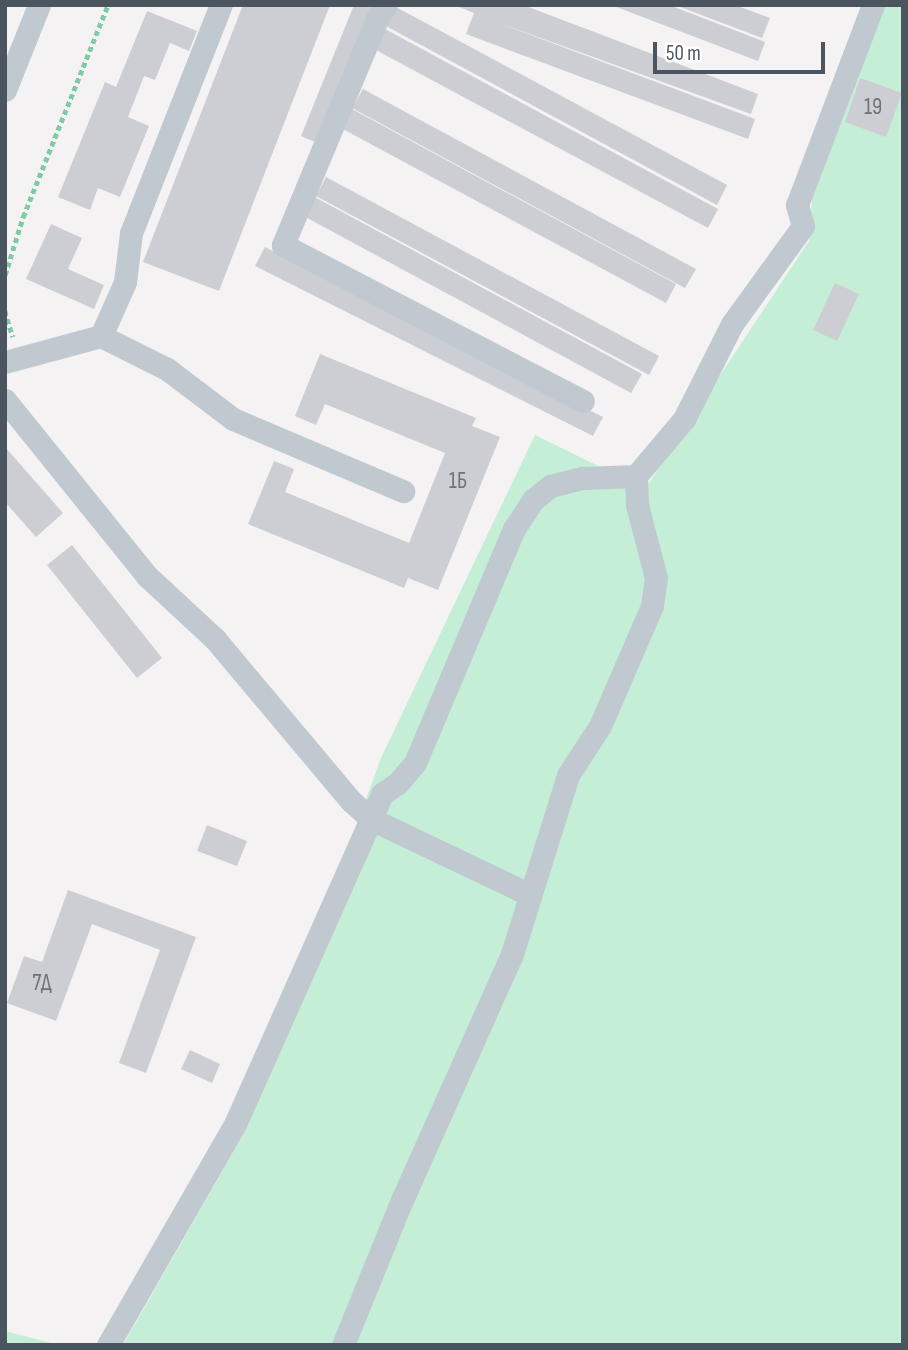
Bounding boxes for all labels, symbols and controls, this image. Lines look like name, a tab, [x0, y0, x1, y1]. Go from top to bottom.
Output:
scale bar	[656, 28, 828, 72]
text: 50 m	[666, 41, 701, 66]
house number: 19	[864, 93, 882, 121]
house number: 1Б	[449, 467, 467, 495]
house number: 7Д	[32, 969, 52, 997]

